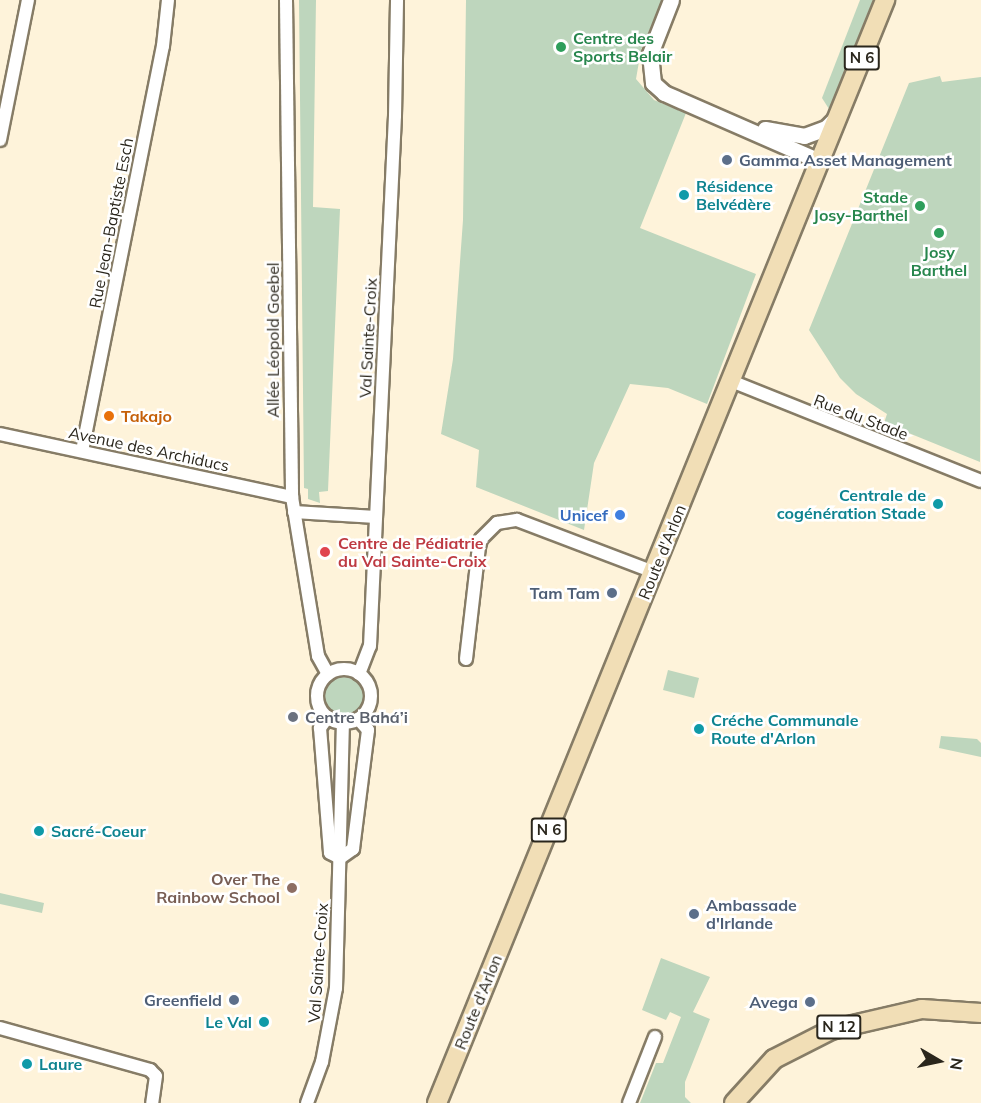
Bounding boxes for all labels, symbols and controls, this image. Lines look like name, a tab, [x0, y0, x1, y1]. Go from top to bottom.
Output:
place label: Centre des Sports Belair	[573, 28, 672, 66]
marker: Centre des Sports Belair	[554, 40, 568, 54]
road number: N 6	[842, 46, 882, 70]
street label: Rue Jean-Baptiste Esch	[85, 136, 137, 310]
place label: Gamma Asset Management	[739, 150, 952, 170]
marker: Gamma Asset Management	[720, 153, 734, 167]
place label: Résidence Belvédère	[696, 176, 773, 214]
place label: Stade Josy-Barthel	[813, 187, 908, 225]
marker: Résidence Belvédère	[677, 188, 691, 202]
marker: Stade Josy-Barthel	[913, 199, 927, 213]
marker: Josy Barthel	[932, 226, 946, 240]
place label: Josy Barthel	[911, 242, 967, 280]
street label: Allée Léopold Goebel	[263, 262, 283, 418]
street label: Val Sainte-Croix	[355, 278, 381, 398]
street label: Rue du Stade	[811, 390, 911, 444]
place label: Takajo	[121, 406, 172, 426]
marker: Takajo	[102, 409, 116, 423]
street label: Avenue des Archiducs	[67, 423, 231, 475]
place label: Centrale de cogénération Stade	[777, 485, 926, 523]
marker: Centrale de cogénération Stade	[931, 497, 945, 511]
street label: Route d'Arlon	[634, 502, 690, 602]
place label: Unicef	[560, 505, 608, 525]
marker: Unicef	[613, 508, 627, 522]
place label: Centre de Pédiatrie du Val Sainte-Croix	[338, 533, 486, 571]
marker: Centre de Pédiatrie du Val Sainte-Croix	[316, 543, 334, 561]
place label: Tam Tam	[530, 583, 600, 603]
marker: Tam Tam	[605, 586, 619, 600]
place label: Centre Bahá’i	[305, 707, 408, 727]
marker: Centre Bahá’i	[286, 710, 300, 724]
place label: Créche Communale Route d'Arlon	[711, 710, 858, 748]
marker: Créche Communale Route d'Arlon	[692, 722, 706, 736]
road number: N 6	[530, 818, 568, 842]
place label: Sacré-Coeur	[51, 821, 146, 841]
marker: Sacré-Coeur	[32, 824, 46, 838]
place label: Over The Rainbow School	[156, 869, 280, 907]
marker: Over The Rainbow School	[285, 881, 299, 895]
place label: Ambassade d'Irlande	[706, 895, 797, 933]
street label: Val Sainte-Croix	[304, 902, 332, 1024]
marker: Ambassade d'Irlande	[687, 907, 701, 921]
street label: Route d'Arlon	[450, 952, 506, 1052]
place label: Greenfield	[144, 990, 222, 1010]
place label: Avega	[749, 992, 798, 1012]
marker: Greenfield	[227, 993, 241, 1007]
marker: Avega	[803, 995, 817, 1009]
place label: Le Val	[205, 1012, 252, 1032]
marker: Le Val	[257, 1015, 271, 1029]
road number: N 12	[815, 1015, 863, 1039]
north arrow	[909, 1031, 969, 1091]
place label: Laure	[39, 1054, 82, 1074]
text: N	[946, 1056, 968, 1071]
marker: Laure	[20, 1057, 34, 1071]

